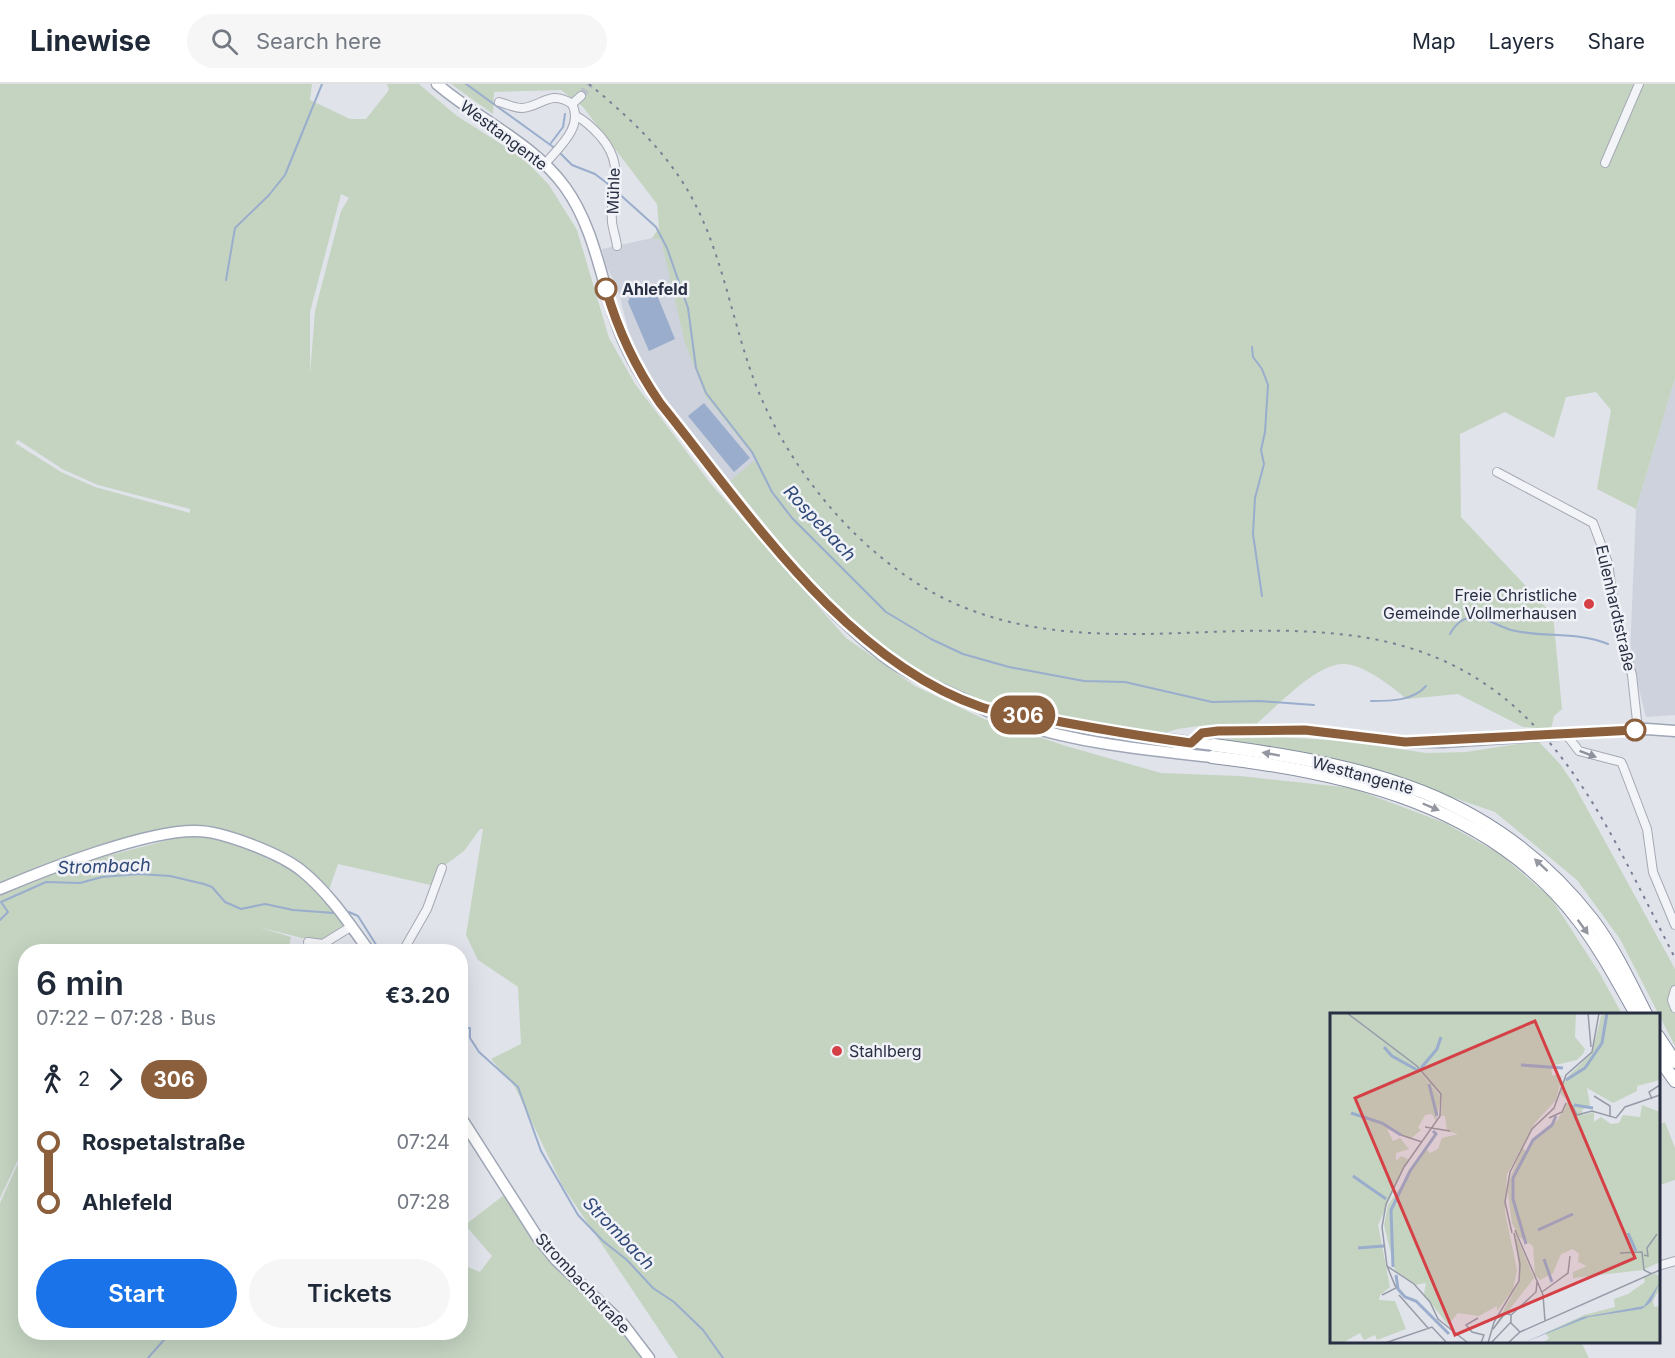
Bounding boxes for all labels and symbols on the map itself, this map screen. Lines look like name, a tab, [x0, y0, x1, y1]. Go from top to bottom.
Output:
street label: Westtangente	[456, 96, 552, 174]
street label: Mühle	[602, 167, 624, 215]
marker: Ahlefeld	[595, 278, 617, 300]
place label: Ahlefeld	[622, 279, 688, 299]
water label: Rospebach	[780, 481, 860, 565]
street label: Eulenhardtstraße	[1592, 543, 1640, 673]
place label: Freie Christliche Gemeinde Vollmerhausen	[1383, 585, 1577, 623]
marker: Freie Christliche Gemeinde Vollmerhausen	[1582, 597, 1596, 611]
line badge: 306	[988, 696, 1058, 734]
unlabelled marker	[1624, 719, 1646, 741]
one-way arrow	[1261, 749, 1280, 758]
one-way arrow	[1579, 749, 1597, 759]
street label: Westtangente	[1310, 752, 1416, 798]
one-way arrow	[1423, 802, 1441, 812]
water label: Strombach	[57, 854, 151, 878]
one-way arrow	[1535, 858, 1549, 872]
one-way arrow	[1577, 918, 1589, 934]
inset map	[1330, 1013, 1660, 1343]
place label: Stahlberg	[849, 1041, 922, 1061]
marker: Stahlberg	[830, 1044, 844, 1058]
water label: Strombach	[579, 1192, 659, 1274]
street label: Strombachstraße	[531, 1229, 635, 1337]

